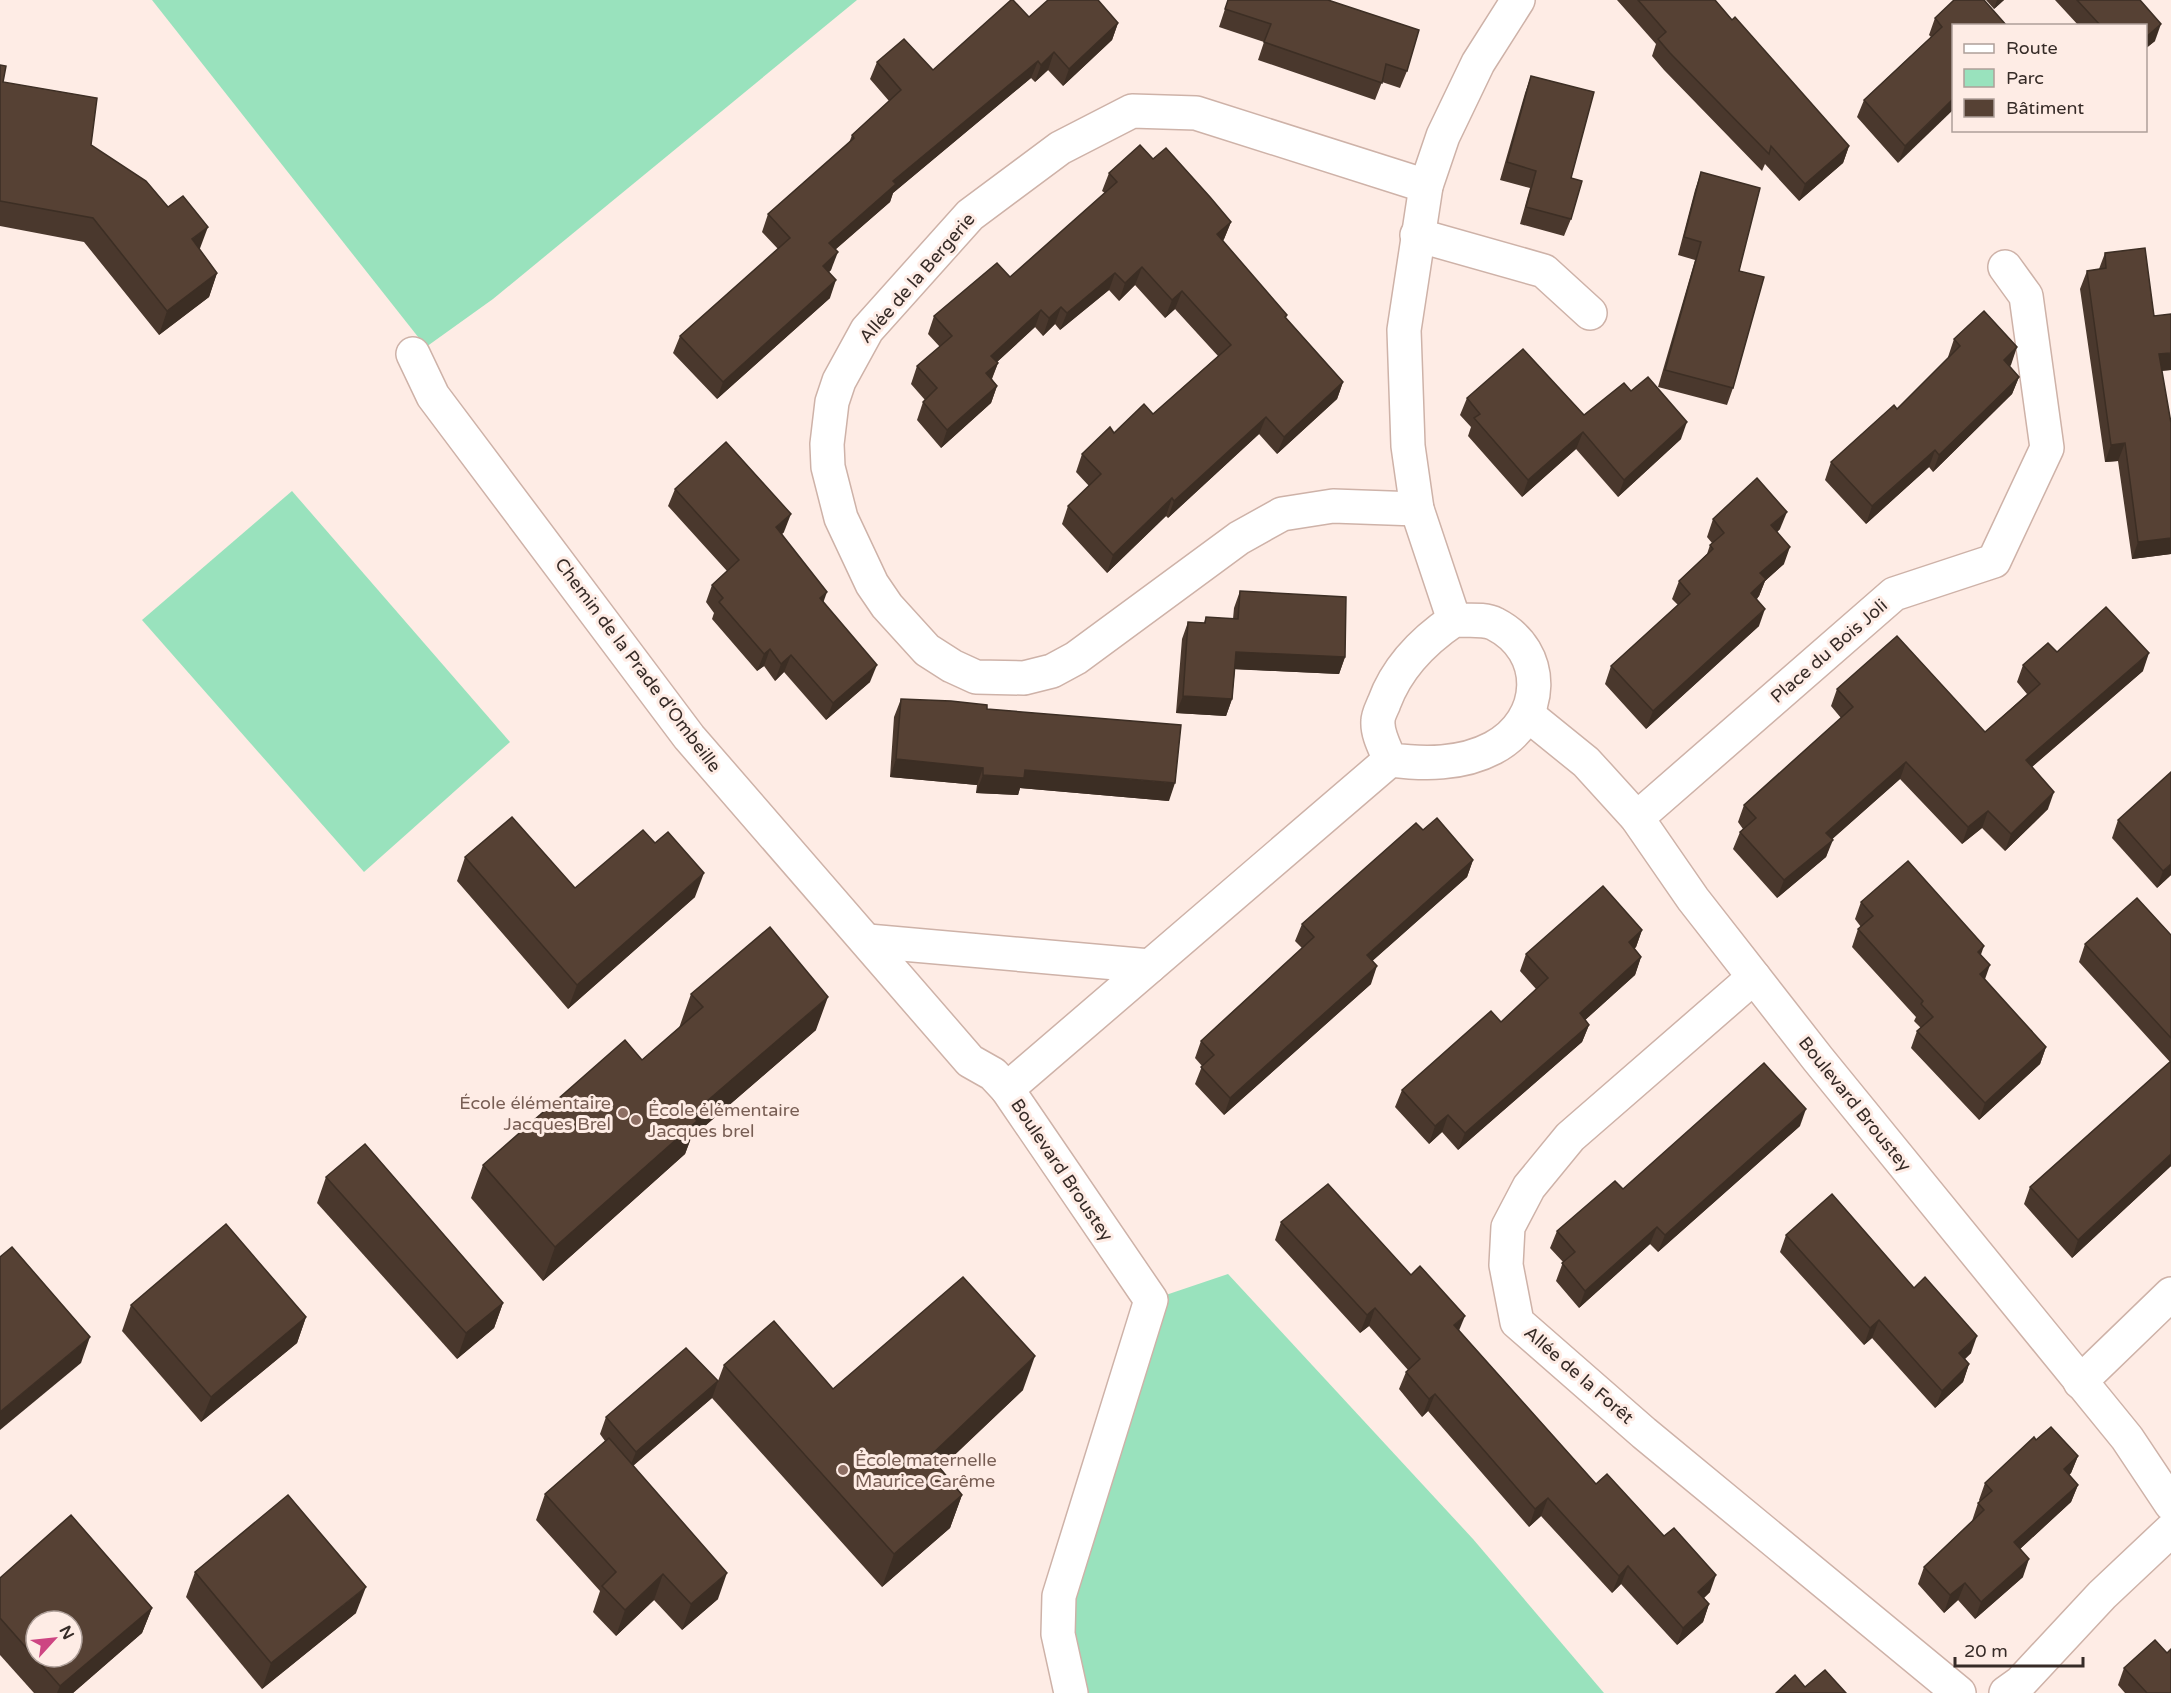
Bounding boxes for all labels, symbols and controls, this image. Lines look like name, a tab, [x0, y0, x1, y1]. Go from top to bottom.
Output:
legend	[1952, 24, 2147, 132]
text: Route	[2006, 37, 2058, 59]
text: Parc	[2006, 67, 2044, 89]
text: Bâtiment	[2006, 97, 2084, 119]
street label: Allée de la Bergerie	[855, 208, 979, 348]
street label: Chemin de la Prade d'Ombeille	[550, 554, 726, 776]
street label: Place du Bois Joli	[1766, 594, 1892, 708]
street label: Boulevard Broustey	[1794, 1032, 1916, 1176]
place label: École élémentaire Jacques Brel	[459, 1092, 611, 1135]
street label: Boulevard Broustey	[1006, 1095, 1118, 1246]
place label: École élémentaire Jacques brel	[648, 1099, 800, 1142]
marker: École élémentaire Jacques Brel	[616, 1106, 630, 1120]
marker: École élémentaire Jacques brel	[629, 1113, 643, 1127]
street label: Allée de la Forêt	[1520, 1322, 1638, 1429]
place label: École maternelle Maurice Carême	[855, 1449, 997, 1492]
marker: École maternelle Maurice Carême	[836, 1463, 850, 1477]
north arrow	[24, 1609, 84, 1669]
text: N	[55, 1622, 78, 1643]
scale bar	[1955, 1630, 2082, 1668]
text: 20 m	[1964, 1640, 2008, 1662]

